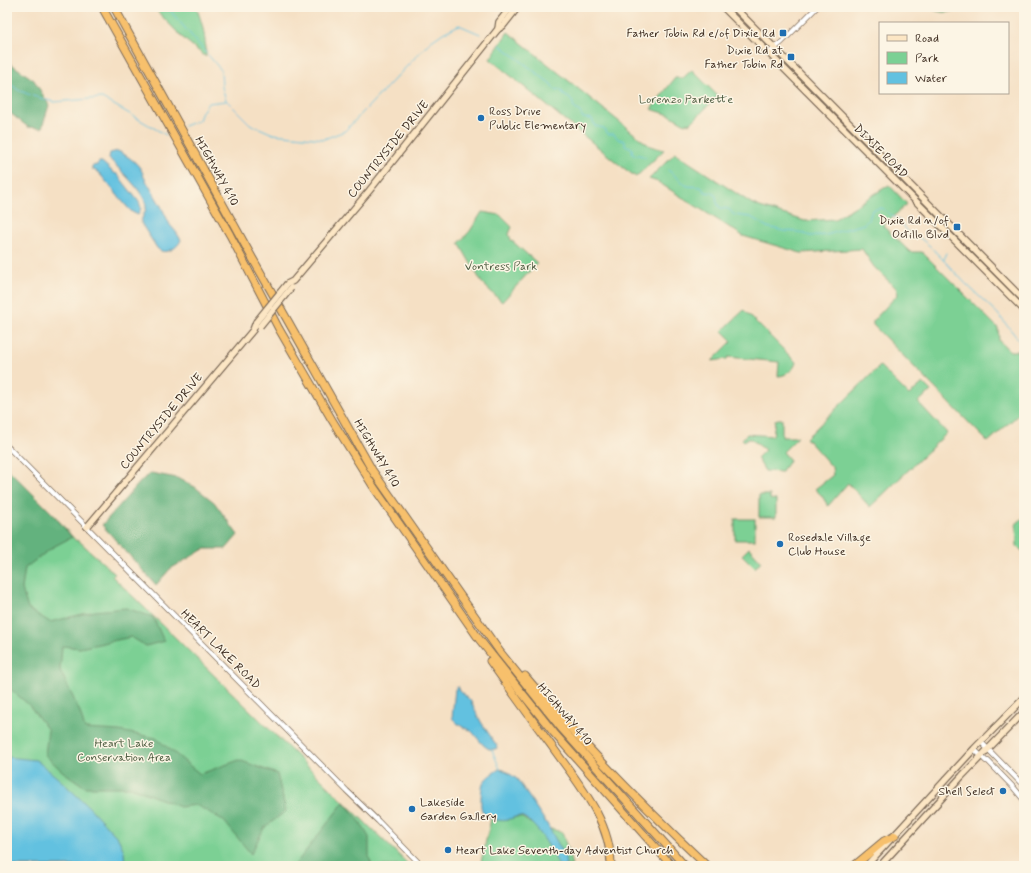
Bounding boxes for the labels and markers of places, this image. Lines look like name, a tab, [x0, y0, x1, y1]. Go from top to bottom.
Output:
place label: Father Tobin Rd e/of Dixie Rd	[627, 26, 775, 42]
marker: Father Tobin Rd e/of Dixie Rd	[778, 28, 788, 38]
place label: Dixie Rd at Father Tobin Rd	[705, 43, 783, 73]
marker: Dixie Rd at Father Tobin Rd	[786, 52, 796, 62]
place label: Ross Drive Public Elementary	[489, 104, 586, 134]
marker: Ross Drive Public Elementary	[476, 113, 486, 123]
place label: Dixie Rd n/of Octillo Blvd	[879, 213, 949, 243]
marker: Dixie Rd n/of Octillo Blvd	[952, 222, 962, 232]
place label: Rosedale Village Club House	[788, 530, 871, 560]
marker: Rosedale Village Club House	[775, 539, 785, 549]
place label: Shell Select	[938, 784, 995, 800]
marker: Shell Select	[998, 786, 1008, 796]
place label: Lakeside Garden Gallery	[420, 795, 497, 825]
marker: Lakeside Garden Gallery	[407, 804, 417, 814]
place label: Heart Lake Seventh-day Adventist Church	[456, 843, 674, 859]
marker: Heart Lake Seventh-day Adventist Church	[443, 845, 453, 855]

